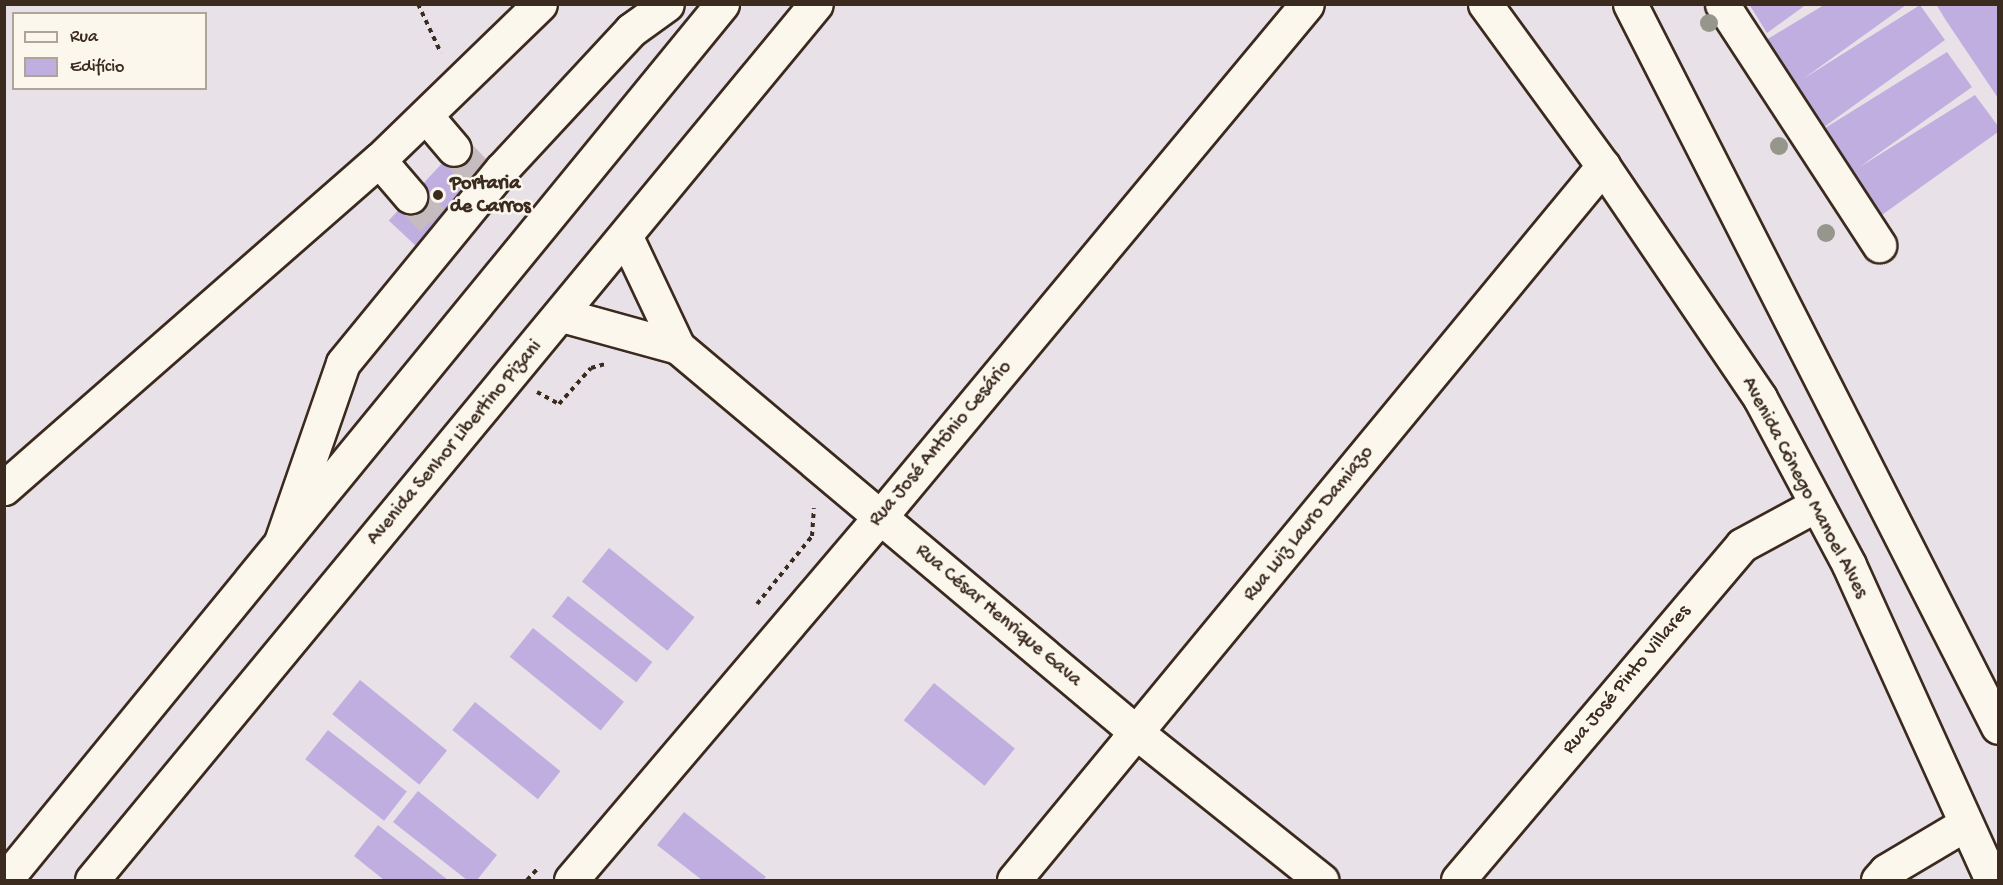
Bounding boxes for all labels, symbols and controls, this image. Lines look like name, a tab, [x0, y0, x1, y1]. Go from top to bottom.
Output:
legend	[12, 12, 207, 90]
text: Rua	[70, 27, 98, 48]
text: Edifício	[70, 57, 124, 78]
place label: Portaria de Carros	[450, 172, 531, 219]
marker: Portaria de Carros	[431, 188, 445, 202]
street label: Avenida Senhor Libertino Pizani	[362, 336, 548, 550]
street label: Rua José Antônio Cesário	[865, 356, 1017, 532]
street label: Avenida Cônego Manoel Alves	[1735, 373, 1873, 603]
street label: Rua Luiz Lauro Damiazo	[1239, 441, 1379, 607]
street label: Rua César Henrique Gava	[910, 539, 1086, 693]
street label: Rua José Pinto Villares	[1558, 601, 1696, 759]

